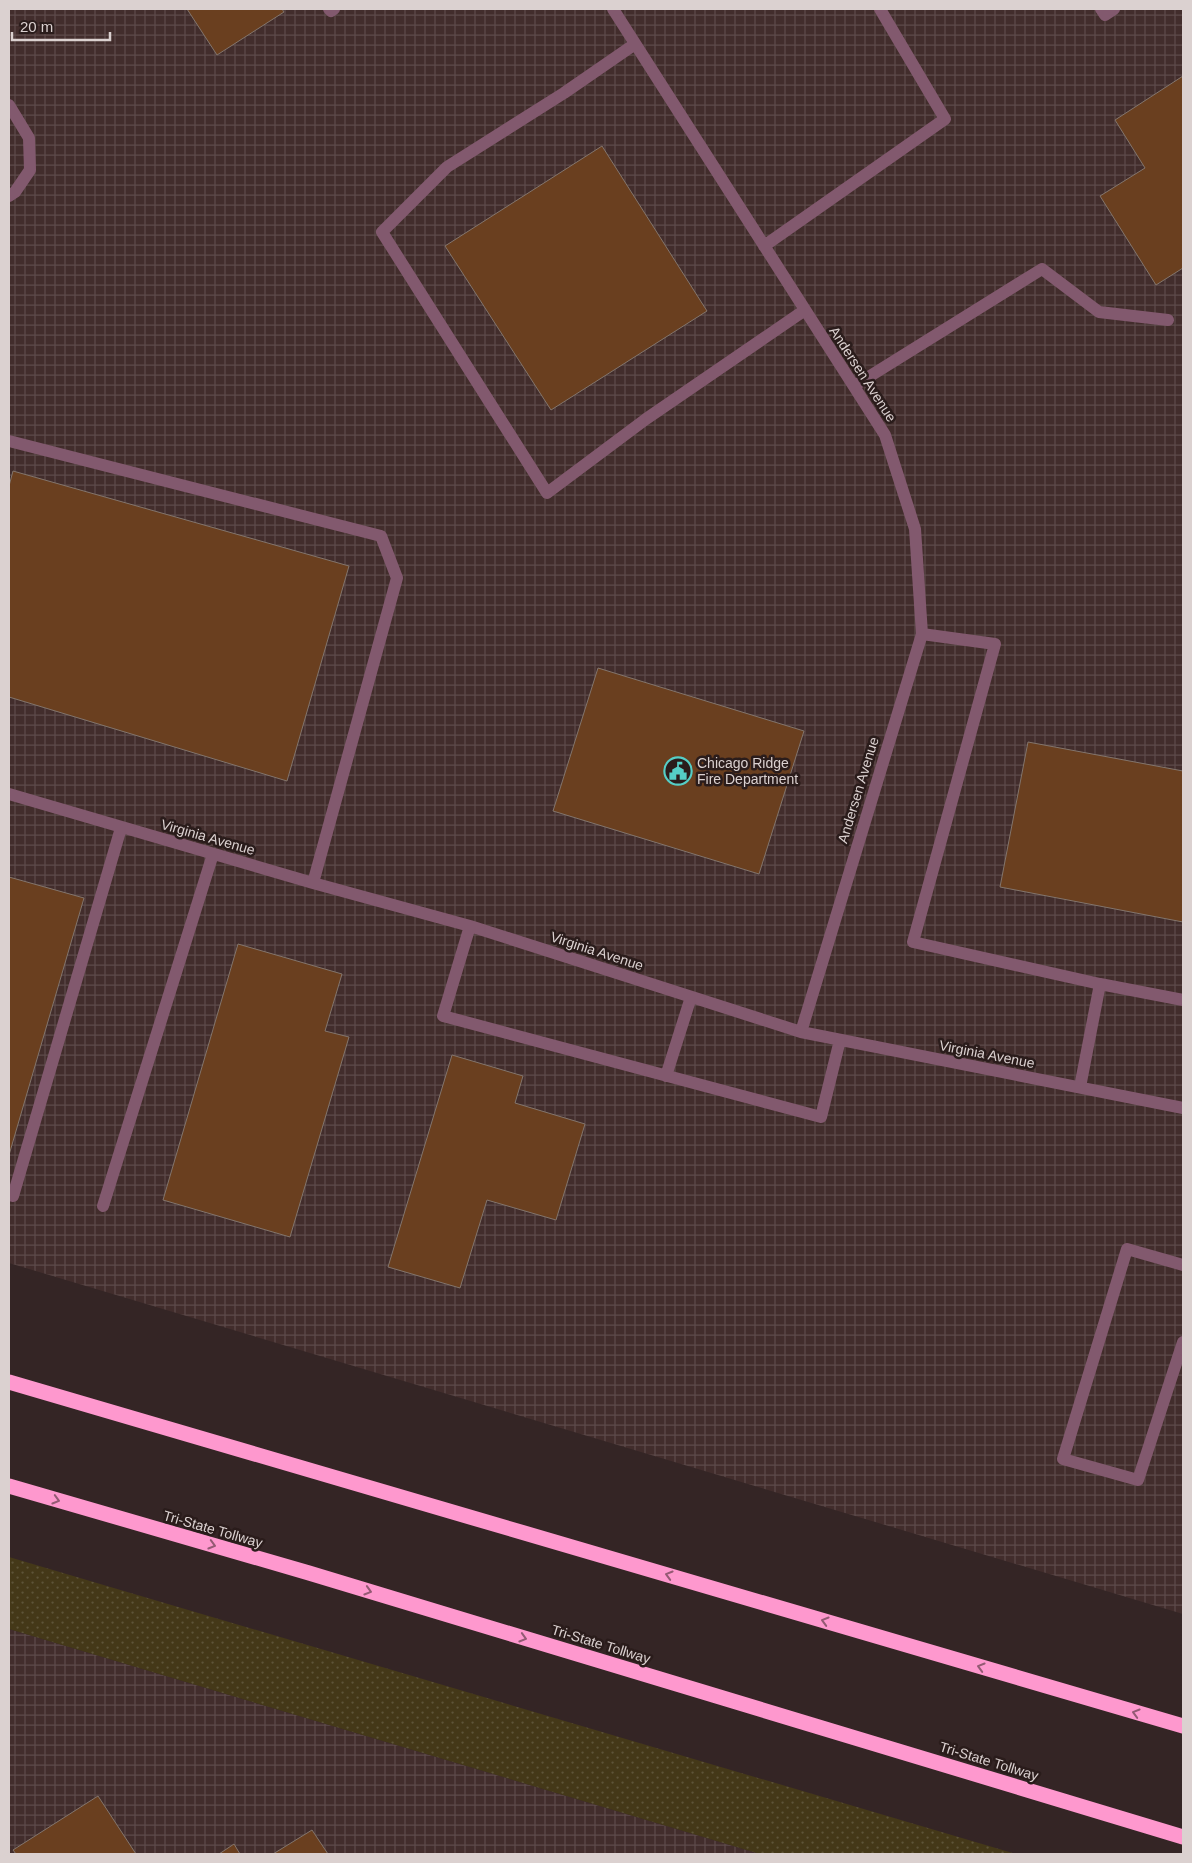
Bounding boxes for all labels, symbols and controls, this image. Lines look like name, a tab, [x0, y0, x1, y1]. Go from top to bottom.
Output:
scale bar	[12, 10, 110, 42]
text: 20 m	[20, 18, 53, 35]
street label: Andersen Avenue	[826, 323, 900, 425]
street label: Andersen Avenue	[834, 735, 882, 845]
place label: Chicago Ridge Fire Department	[697, 755, 798, 787]
public building icon: Chicago Ridge Fire Department	[663, 756, 693, 786]
street label: Virginia Avenue	[159, 816, 257, 858]
street label: Virginia Avenue	[548, 928, 646, 974]
street label: Virginia Avenue	[938, 1037, 1036, 1071]
one-way arrow	[51, 1494, 60, 1505]
street label: Tri-State Tollway	[161, 1507, 265, 1551]
one-way arrow	[207, 1540, 215, 1550]
one-way arrow	[665, 1571, 673, 1581]
one-way arrow	[363, 1585, 371, 1595]
one-way arrow	[821, 1617, 829, 1627]
street label: Tri-State Tollway	[550, 1621, 652, 1667]
one-way arrow	[519, 1632, 527, 1642]
one-way arrow	[976, 1662, 985, 1673]
one-way arrow	[1133, 1708, 1141, 1718]
street label: Tri-State Tollway	[938, 1738, 1040, 1784]

